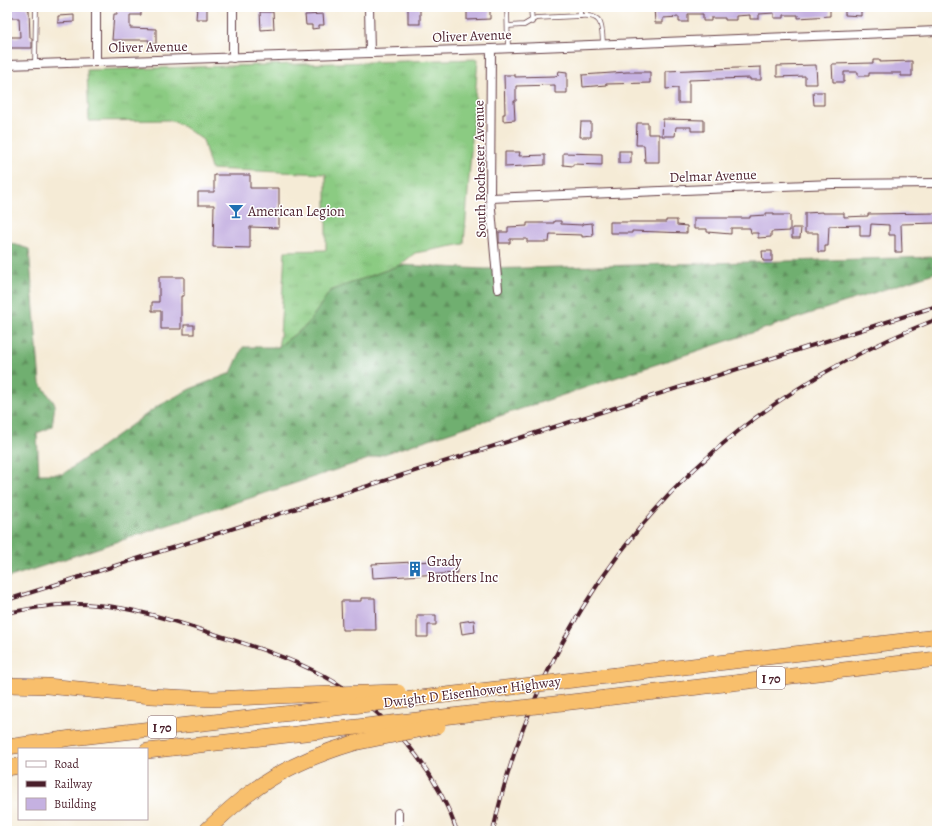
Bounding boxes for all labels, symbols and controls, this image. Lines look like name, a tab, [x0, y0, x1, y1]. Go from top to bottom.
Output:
street label: Oliver Avenue	[432, 25, 512, 47]
street label: Oliver Avenue	[108, 37, 188, 57]
street label: South Rochester Avenue	[469, 100, 491, 238]
street label: Delmar Avenue	[669, 165, 757, 187]
bar icon: American Legion	[227, 202, 245, 220]
place label: American Legion	[247, 202, 345, 221]
place label: Grady Brothers Inc	[427, 552, 498, 587]
building icon: Grady Brothers Inc	[406, 560, 424, 578]
road number: I 70	[757, 667, 785, 689]
street label: Dwight D Eisenhower Highway	[382, 672, 563, 712]
road number: I 70	[148, 716, 176, 738]
legend	[18, 748, 148, 820]
text: Road	[54, 756, 80, 772]
text: Railway	[54, 776, 93, 792]
text: Building	[54, 796, 96, 812]

